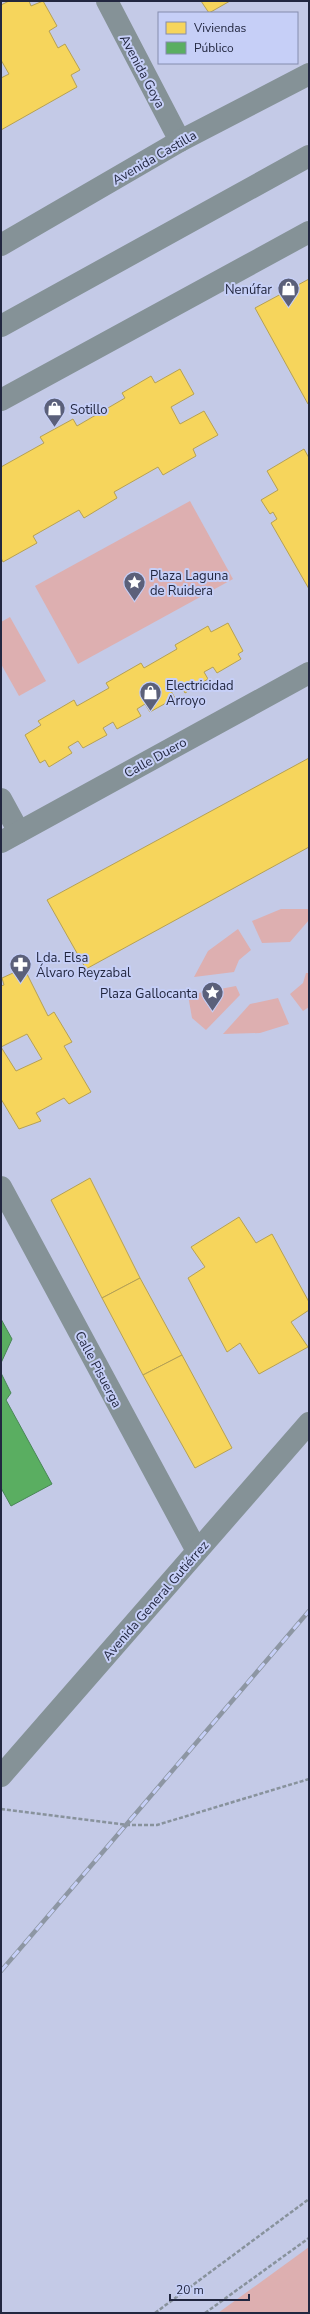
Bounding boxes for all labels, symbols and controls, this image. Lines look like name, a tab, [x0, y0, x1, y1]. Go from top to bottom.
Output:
legend	[158, 12, 298, 64]
text: Viviendas	[193, 20, 247, 36]
street label: Avenida Goya	[115, 32, 169, 111]
text: Público	[194, 40, 234, 56]
street label: Avenida Castilla	[109, 126, 200, 189]
shop icon: Nenúfar	[275, 276, 301, 309]
place label: Nenúfar	[225, 281, 272, 299]
shop icon: Sotillo	[42, 396, 68, 429]
place label: Sotillo	[70, 401, 108, 419]
place label: Plaza Laguna de Ruidera	[150, 567, 228, 600]
place icon: Plaza Laguna de Ruidera	[121, 569, 147, 602]
place label: Electricidad Arroyo	[166, 677, 234, 710]
shop icon: Electricidad Arroyo	[137, 679, 163, 712]
street label: Calle Duero	[121, 733, 190, 782]
place label: Lda. Elsa Álvaro Reyzabal	[36, 949, 131, 982]
pharmacy icon: Lda. Elsa Álvaro Reyzabal	[8, 951, 34, 984]
place icon: Plaza Gallocanta	[200, 980, 226, 1013]
place label: Plaza Gallocanta	[100, 985, 198, 1003]
street label: Calle Pisuerga	[70, 1328, 126, 1411]
street label: Avenida General Gutiérrez	[99, 1537, 213, 1664]
scale bar	[170, 2276, 249, 2302]
text: 20 m	[176, 2282, 204, 2298]

